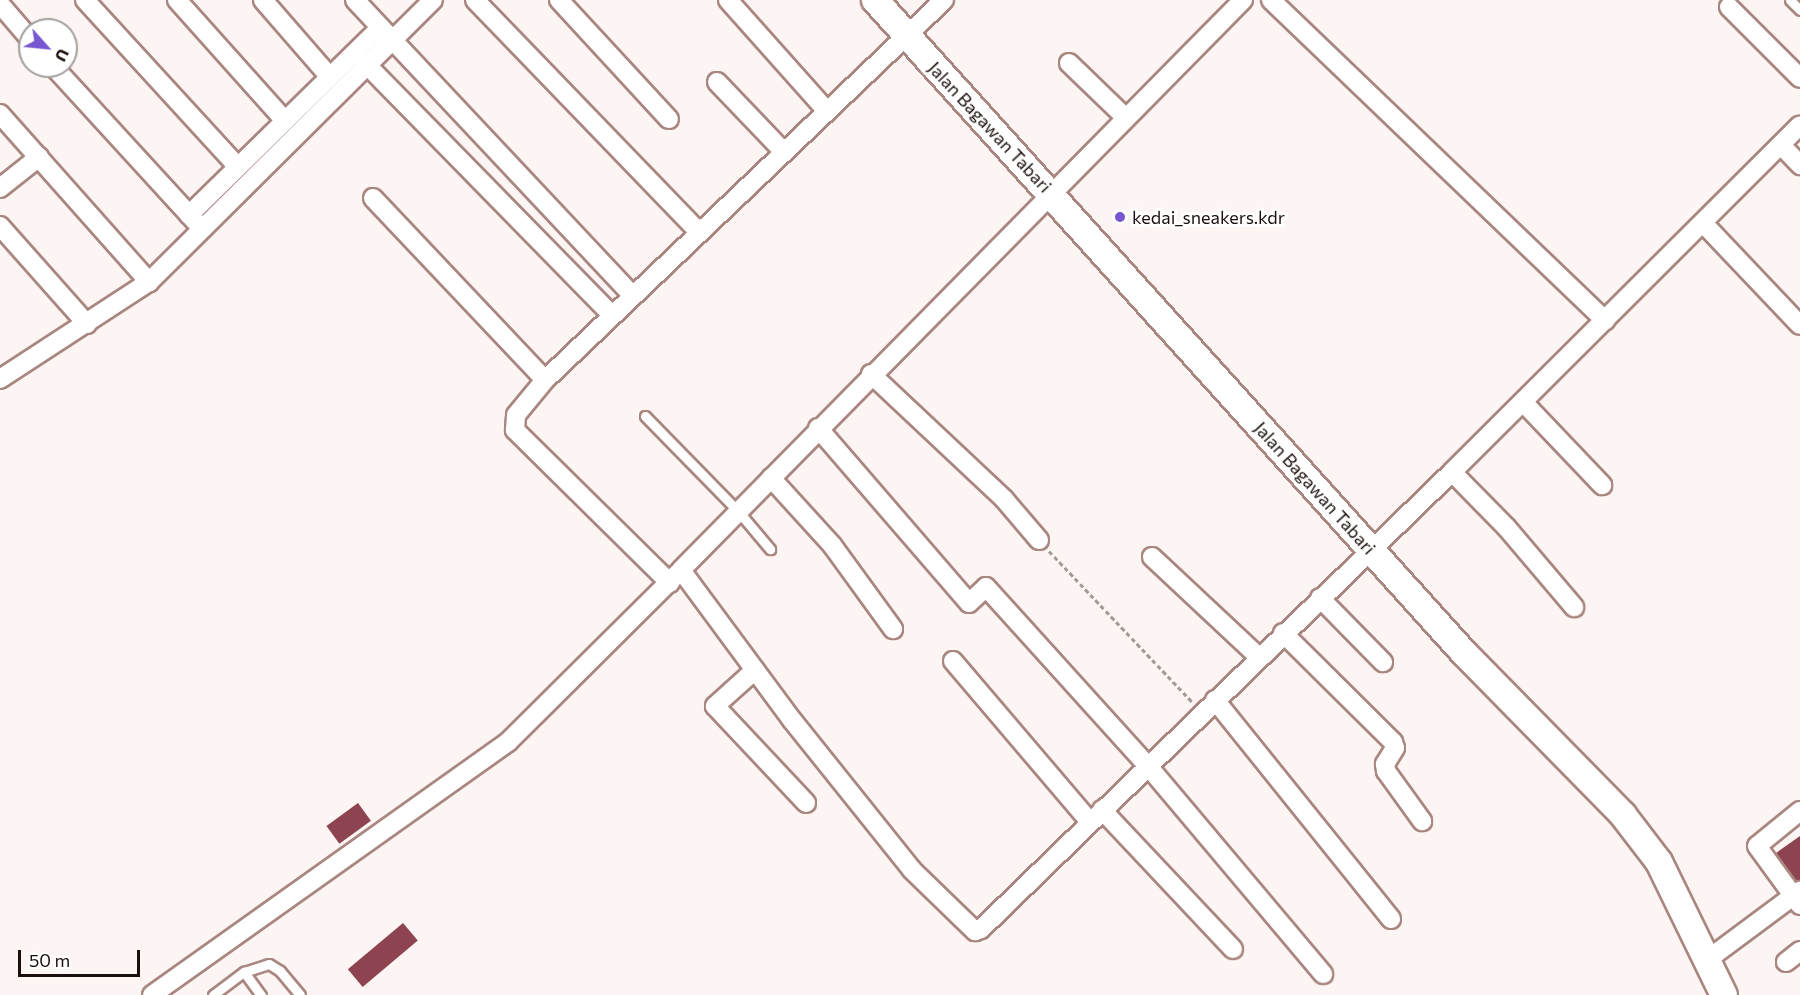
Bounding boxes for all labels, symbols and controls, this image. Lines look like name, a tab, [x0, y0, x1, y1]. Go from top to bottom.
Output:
north arrow	[18, 18, 78, 78]
text: U	[52, 46, 74, 65]
street label: Jalan Bagawan Tabari	[924, 57, 1056, 197]
place label: kedai_sneakers.kdr	[1132, 206, 1285, 228]
marker: kedai_sneakers.kdr	[1113, 210, 1127, 224]
street label: Jalan Bagawan Tabari	[1250, 417, 1380, 559]
scale bar	[21, 938, 142, 976]
text: 50 m	[29, 949, 70, 971]

